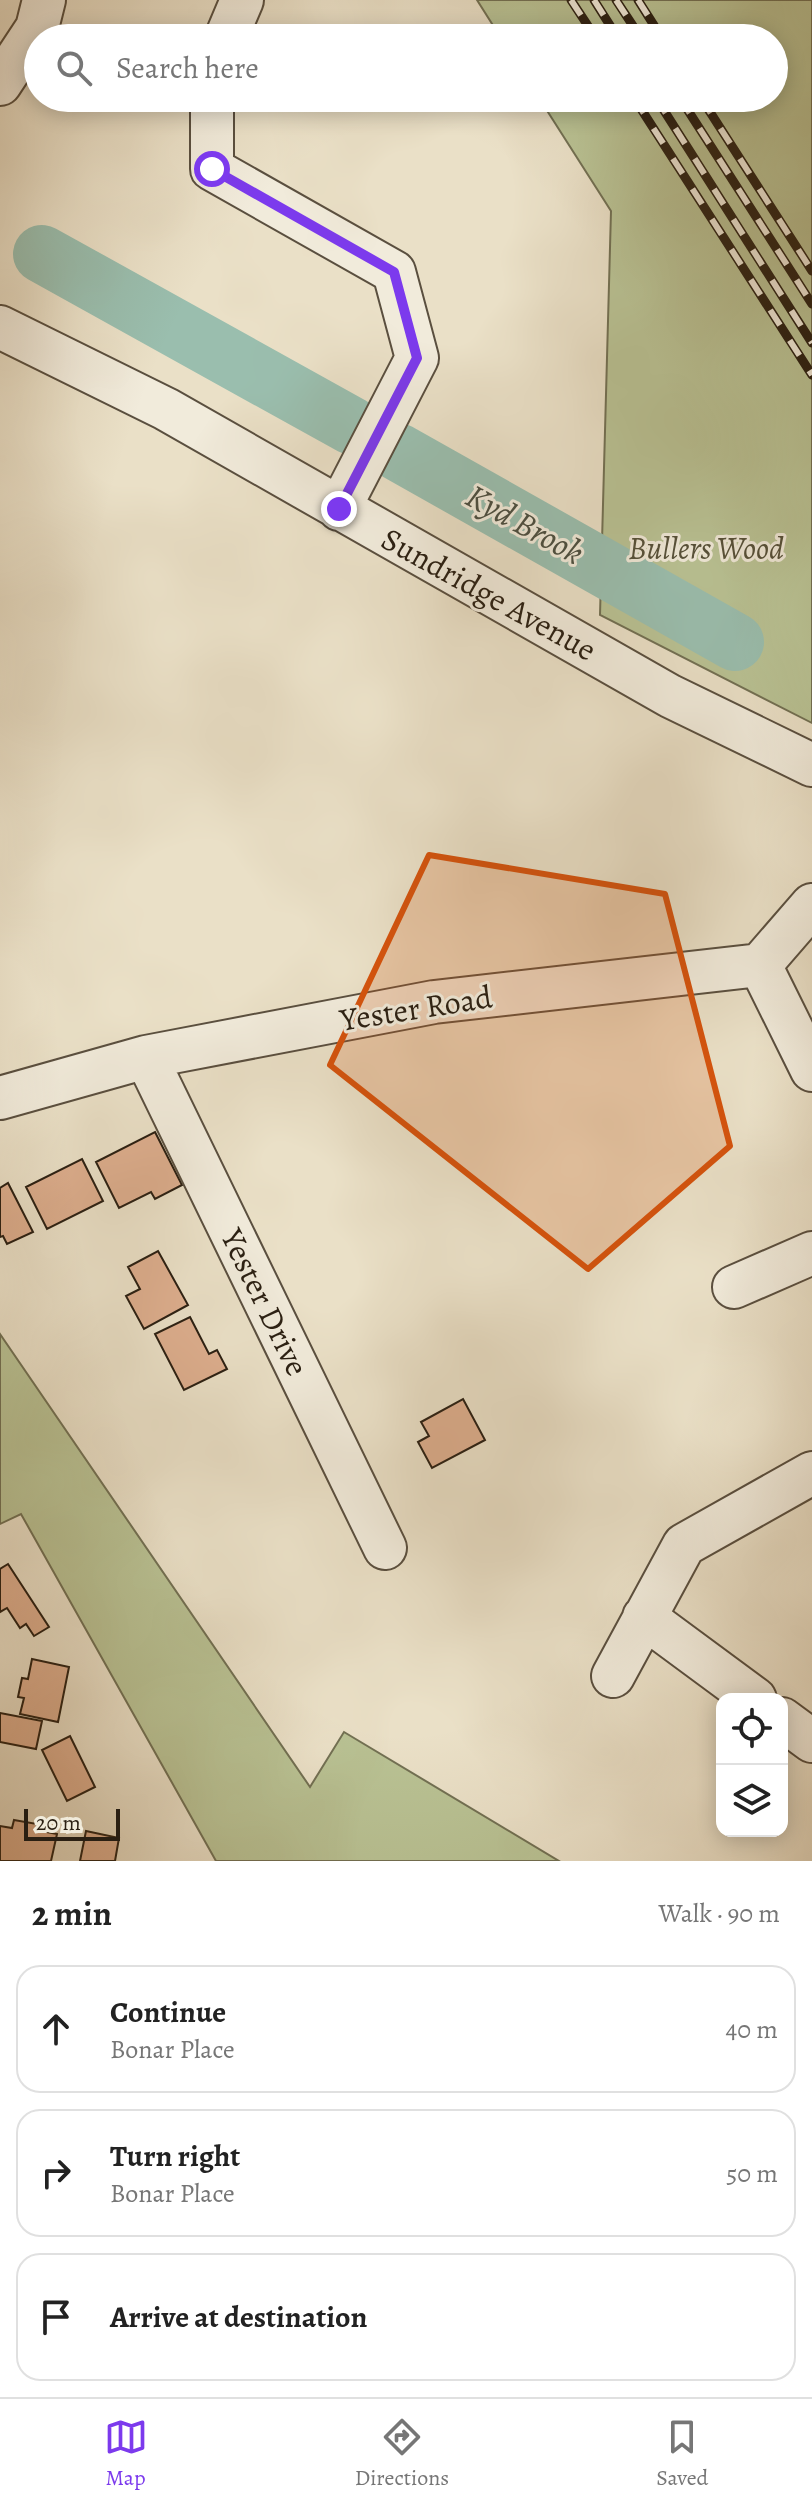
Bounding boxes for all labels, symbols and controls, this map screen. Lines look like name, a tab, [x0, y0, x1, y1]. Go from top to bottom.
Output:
search box	[24, 24, 788, 112]
icon: search	[52, 46, 96, 90]
text: Search here	[116, 48, 259, 88]
route start	[194, 151, 230, 187]
water label: Kyd Brook	[457, 472, 593, 576]
route end	[321, 491, 357, 527]
street label: Sundridge Avenue	[374, 517, 604, 671]
park label: Bullers Wood	[628, 526, 784, 570]
street label: Yester Road	[336, 974, 496, 1042]
street label: Yester Drive	[210, 1220, 320, 1383]
map controls	[716, 1693, 788, 1837]
button: locate	[716, 1693, 788, 1765]
button: layers	[716, 1765, 788, 1837]
scale bar	[24, 1805, 120, 1841]
text: 20 m	[36, 1808, 81, 1838]
text: 2 min	[32, 1890, 112, 1937]
text: Walk · 90 m	[659, 1896, 780, 1931]
text: Continue	[110, 1992, 226, 2032]
icon: ahead	[34, 2007, 78, 2051]
text: 40 m	[726, 2012, 778, 2047]
text: Bonar Place	[110, 2032, 235, 2067]
text: Turn right	[110, 2136, 240, 2176]
icon: right	[34, 2151, 78, 2195]
text: 50 m	[726, 2156, 778, 2191]
text: Bonar Place	[110, 2176, 235, 2211]
icon: arrive	[34, 2295, 78, 2339]
text: Arrive at destination	[110, 2297, 367, 2337]
tab: Map	[104, 2415, 148, 2493]
tab: Directions	[355, 2415, 449, 2493]
tab: Saved	[656, 2415, 708, 2493]

